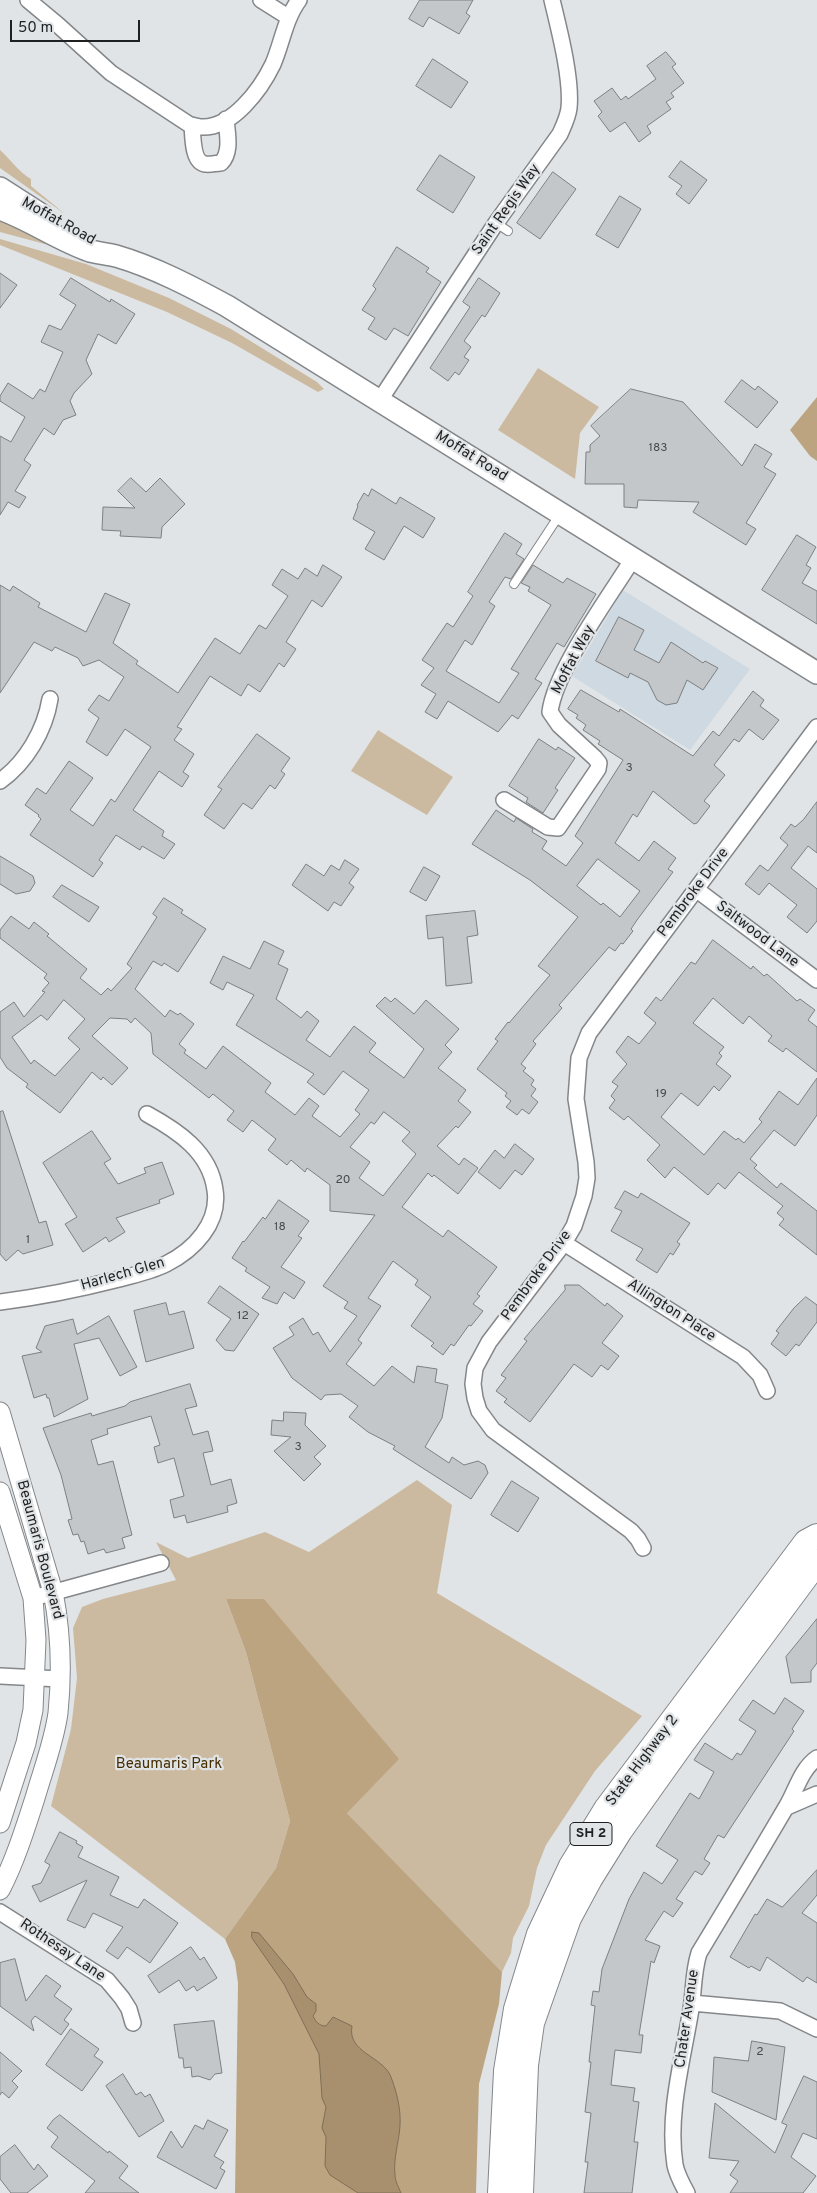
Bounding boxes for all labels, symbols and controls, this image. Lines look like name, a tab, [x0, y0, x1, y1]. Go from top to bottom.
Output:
scale bar	[12, 10, 142, 42]
text: 50 m	[18, 19, 53, 38]
street label: Saint Regis Way	[469, 161, 545, 259]
street label: Moffat Road	[18, 194, 98, 250]
street label: Moffat Road	[431, 428, 511, 486]
house number: 183	[648, 442, 668, 456]
street label: Moffat Way	[548, 622, 600, 698]
house number: 3	[625, 762, 633, 776]
street label: Pembroke Drive	[655, 845, 733, 941]
street label: Saltwood Lane	[712, 898, 802, 972]
house number: 19	[655, 1088, 667, 1102]
house number: 20	[335, 1174, 351, 1188]
house number: 18	[274, 1221, 286, 1235]
street label: Pembroke Drive	[498, 1227, 576, 1325]
house number: 1	[26, 1234, 30, 1248]
street label: Harlech Glen	[79, 1254, 167, 1296]
street label: Allington Place	[623, 1276, 719, 1346]
house number: 12	[237, 1310, 249, 1324]
house number: 3	[294, 1441, 302, 1455]
street label: Beaumaris Boulevard	[12, 1478, 66, 1622]
street label: State Highway 2	[603, 1712, 683, 1810]
park label: Beaumaris Park	[116, 1756, 222, 1774]
road number: SH 2	[570, 1822, 612, 1846]
street label: Rothesay Lane	[16, 1916, 108, 1986]
street label: Chater Avenue	[672, 1969, 704, 2069]
house number: 2	[756, 2046, 764, 2060]

